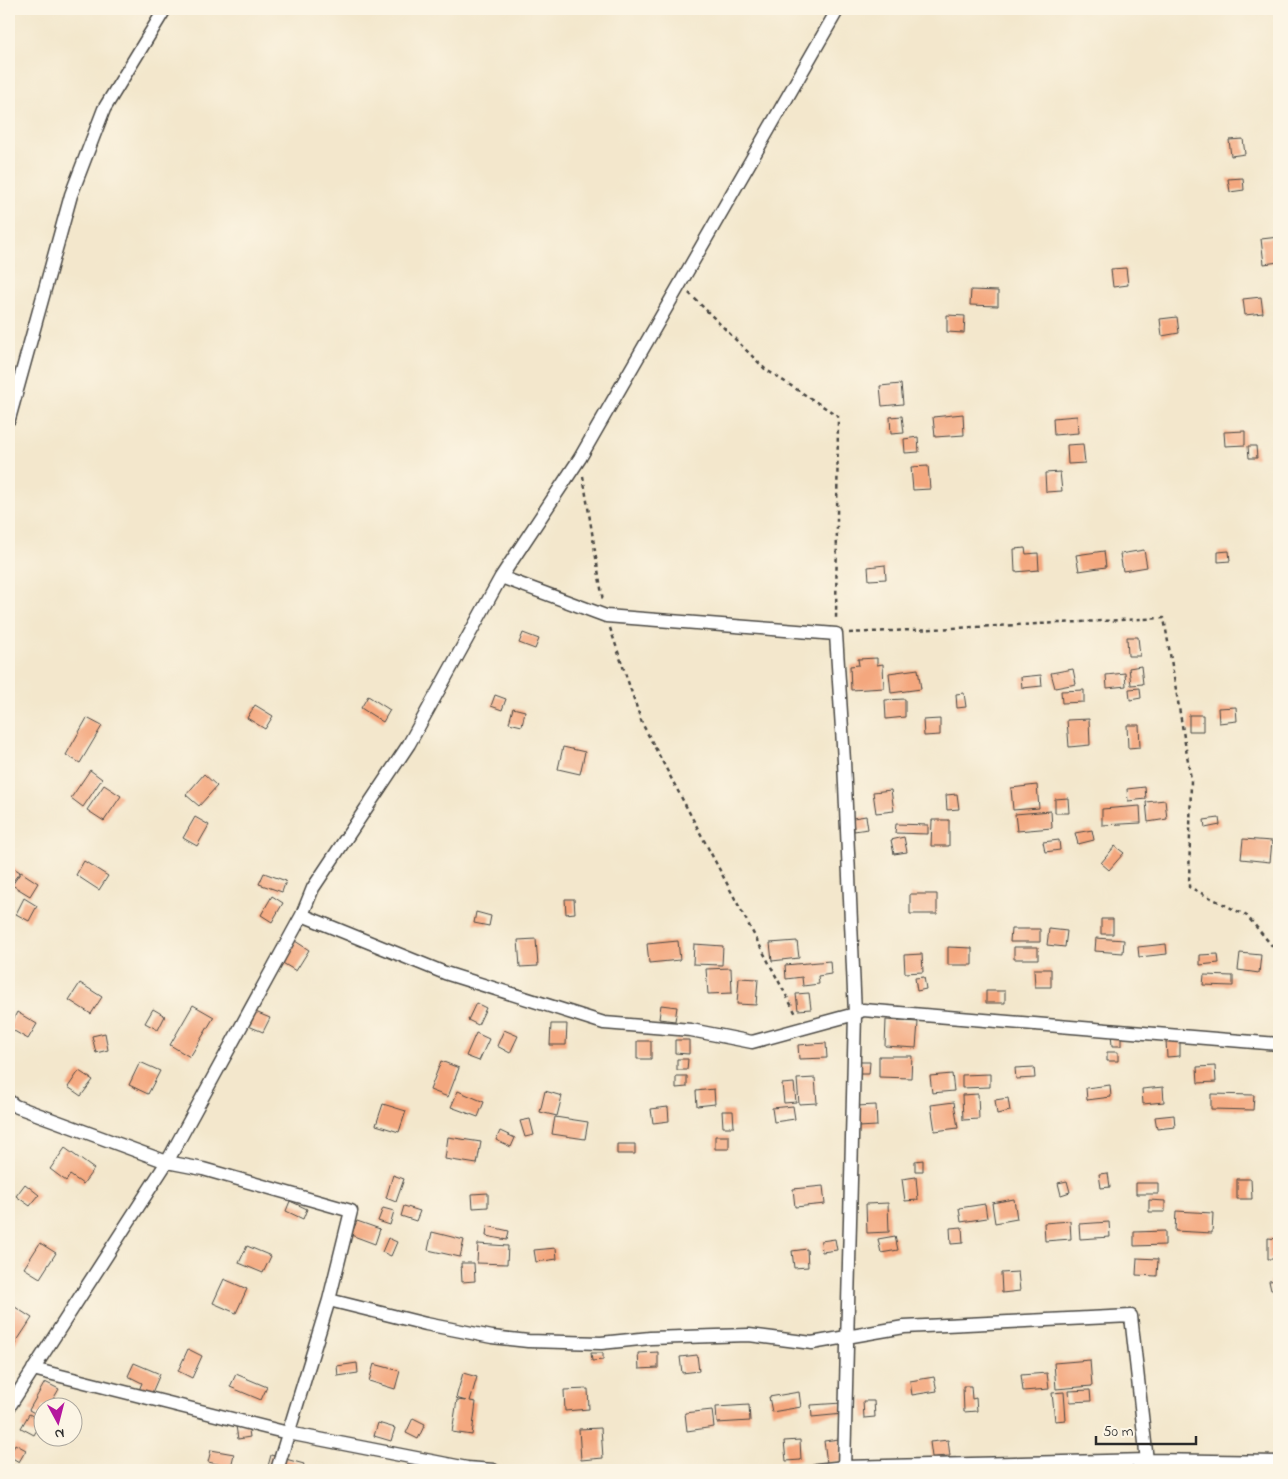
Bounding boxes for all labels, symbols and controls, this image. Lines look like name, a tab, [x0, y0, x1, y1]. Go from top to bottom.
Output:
north arrow	[32, 1396, 82, 1446]
scale bar	[1096, 1414, 1196, 1446]
text: 50 m	[1103, 1421, 1134, 1443]
text: N	[53, 1422, 65, 1444]

